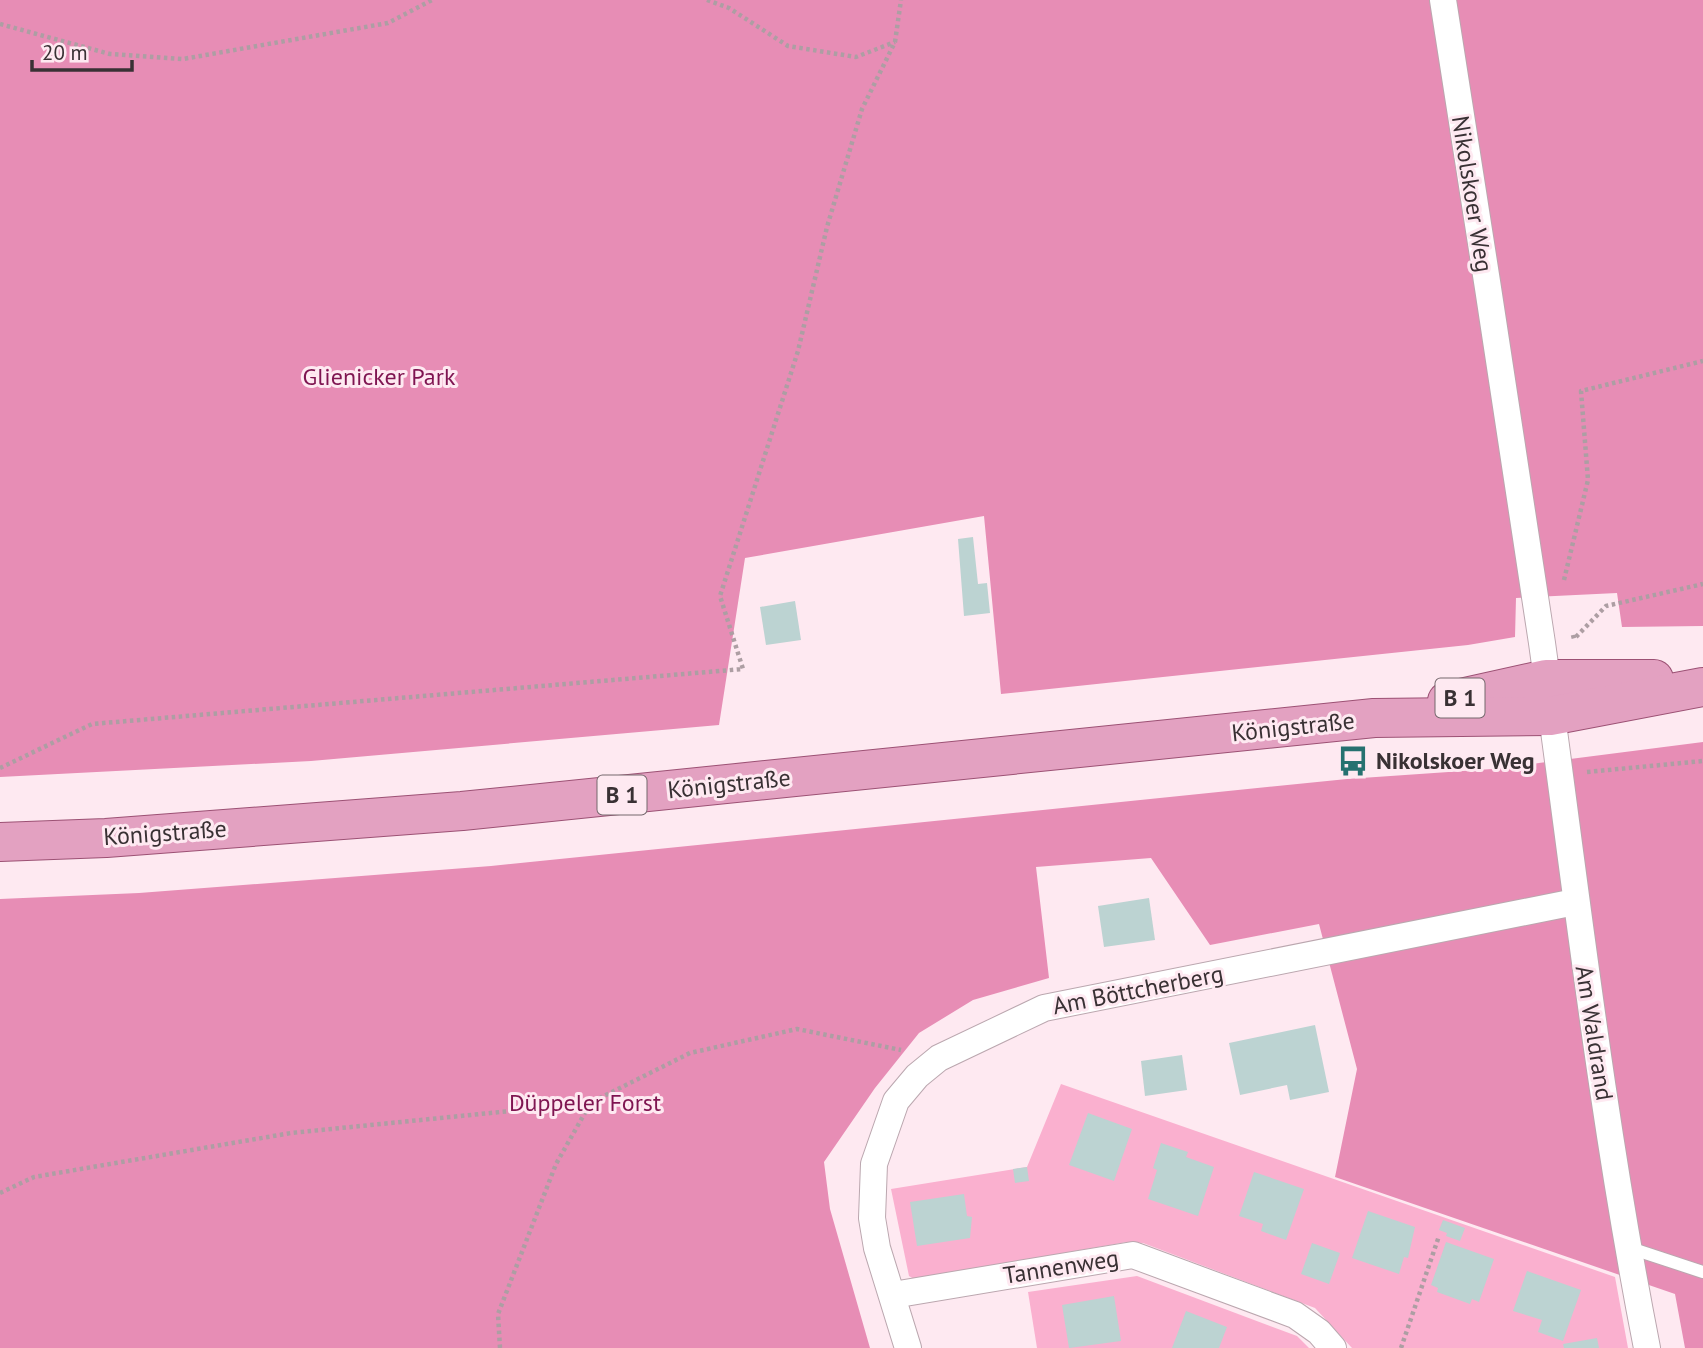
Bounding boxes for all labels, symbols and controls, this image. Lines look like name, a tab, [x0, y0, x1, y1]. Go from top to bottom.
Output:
scale bar	[32, 28, 131, 72]
text: 20 m	[42, 39, 88, 66]
street label: Nikolskoer Weg	[1445, 114, 1500, 274]
park label: Glienicker Park	[303, 361, 456, 392]
road number: B 1	[1436, 678, 1484, 718]
street label: Königstraße	[1230, 705, 1356, 748]
bus stop icon: Nikolskoer Weg	[1336, 744, 1370, 778]
place label: Nikolskoer Weg	[1376, 745, 1535, 776]
street label: Königstraße	[666, 762, 792, 805]
road number: B 1	[598, 776, 646, 814]
street label: Königstraße	[102, 813, 228, 852]
street label: Am Böttcherberg	[1050, 958, 1226, 1021]
street label: Am Waldrand	[1569, 963, 1620, 1103]
park label: Düppeler Forst	[509, 1087, 661, 1118]
street label: Tannenweg	[1001, 1242, 1121, 1291]

